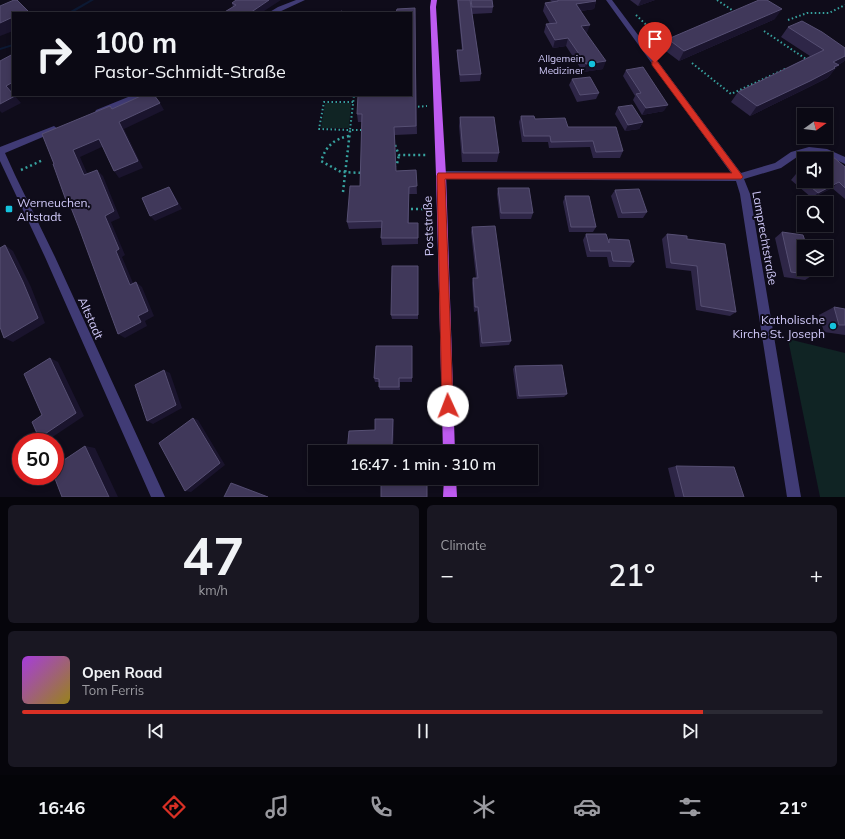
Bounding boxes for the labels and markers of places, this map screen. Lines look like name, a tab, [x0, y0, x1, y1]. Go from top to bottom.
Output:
pin	[638, 22, 672, 63]
place label: Allgemein Mediziner	[538, 52, 584, 77]
marker: Allgemein Mediziner	[587, 59, 597, 69]
place label: Werneuchen, Altstadt	[17, 195, 90, 224]
marker: Werneuchen, Altstadt	[4, 204, 14, 214]
place label: Katholische Kirche St. Joseph	[732, 312, 825, 341]
marker: Katholische Kirche St. Joseph	[828, 321, 838, 331]

